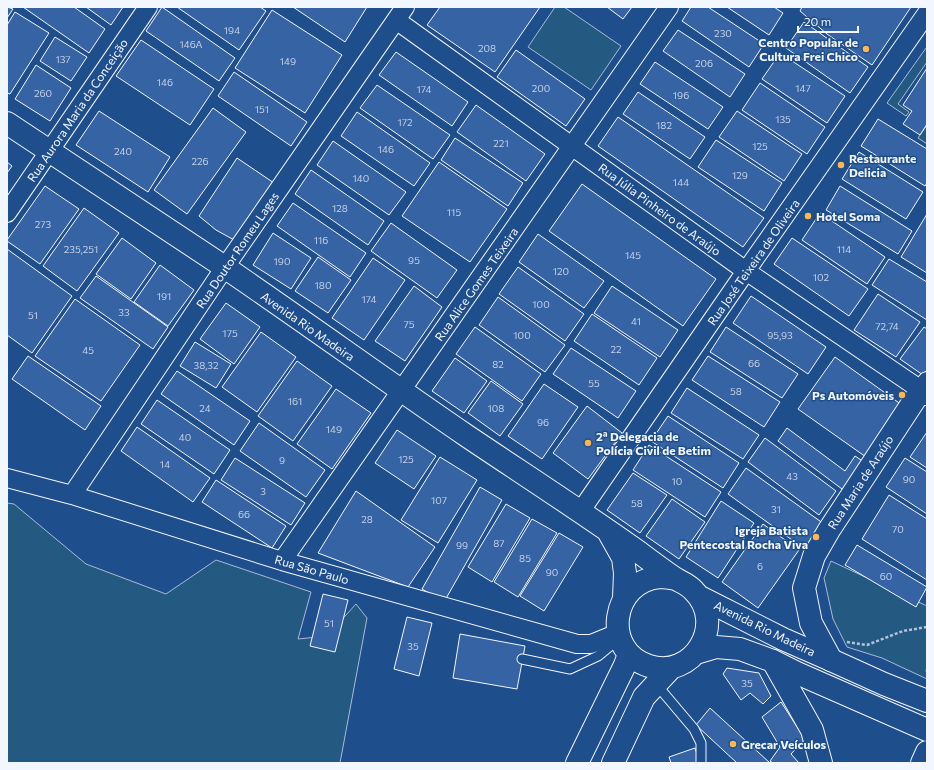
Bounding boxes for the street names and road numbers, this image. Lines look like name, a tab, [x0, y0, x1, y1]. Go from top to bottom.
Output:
street label: Rua Aurora Maria da Conceição	[24, 36, 130, 184]
street label: Rua Júlia Pinheiro de Araújo	[596, 160, 724, 259]
street label: Rua Doutor Romeu Lages	[193, 189, 281, 311]
street label: Rua José Teixeira de Oliveira	[704, 196, 803, 328]
street label: Rua Alice Gomes Teixeira	[431, 225, 521, 343]
street label: Avenida Rio Madeira	[258, 288, 358, 364]
street label: Rua Maria de Araújo	[824, 432, 896, 532]
street label: Rua São Paulo	[273, 552, 351, 586]
street label: Avenida Rio Madeira	[712, 597, 818, 659]

